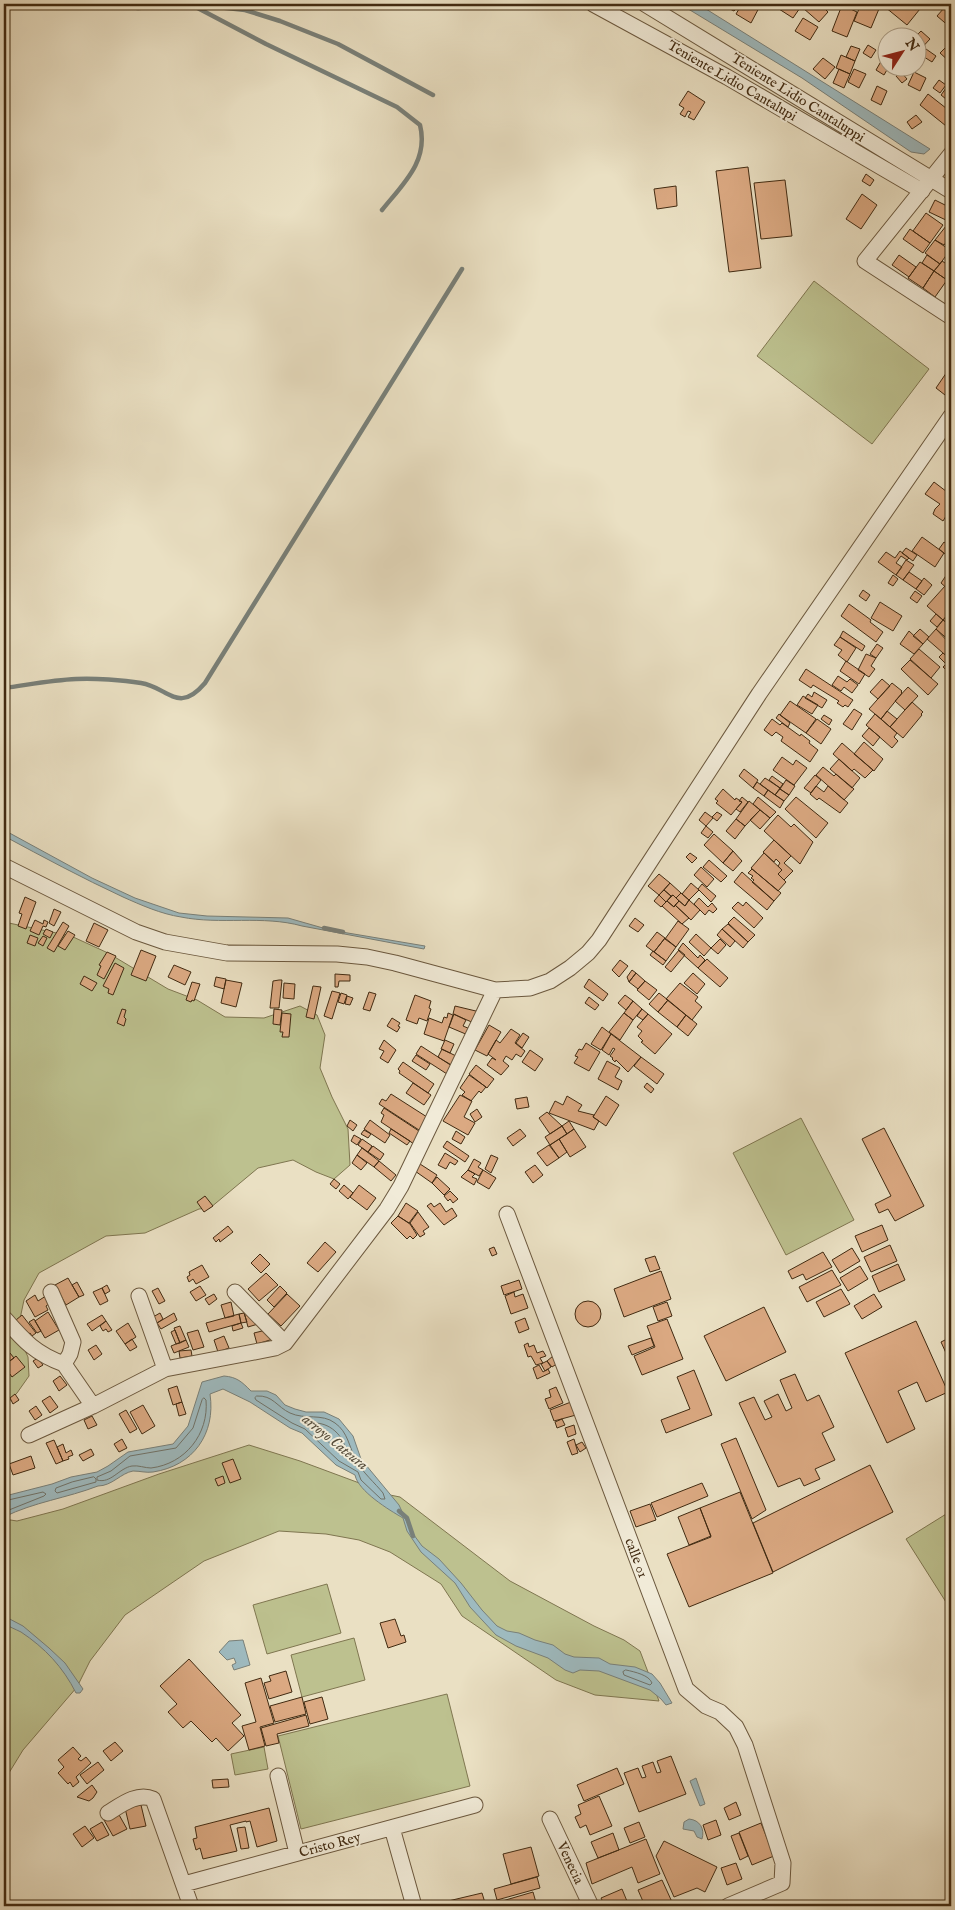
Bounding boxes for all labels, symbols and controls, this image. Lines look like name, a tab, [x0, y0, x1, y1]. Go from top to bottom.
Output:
north arrow	[878, 28, 928, 78]
text: N	[900, 34, 923, 55]
street label: Teniente Lidio Cantalupi	[664, 37, 800, 126]
street label: Teniente Lidio Cantaluppi	[728, 49, 868, 147]
water label: arroyo Cateura	[298, 1409, 372, 1474]
street label: calle 01	[620, 1536, 652, 1580]
street label: Cristo Rey	[297, 1828, 363, 1862]
street label: Venecia	[552, 1838, 588, 1888]

